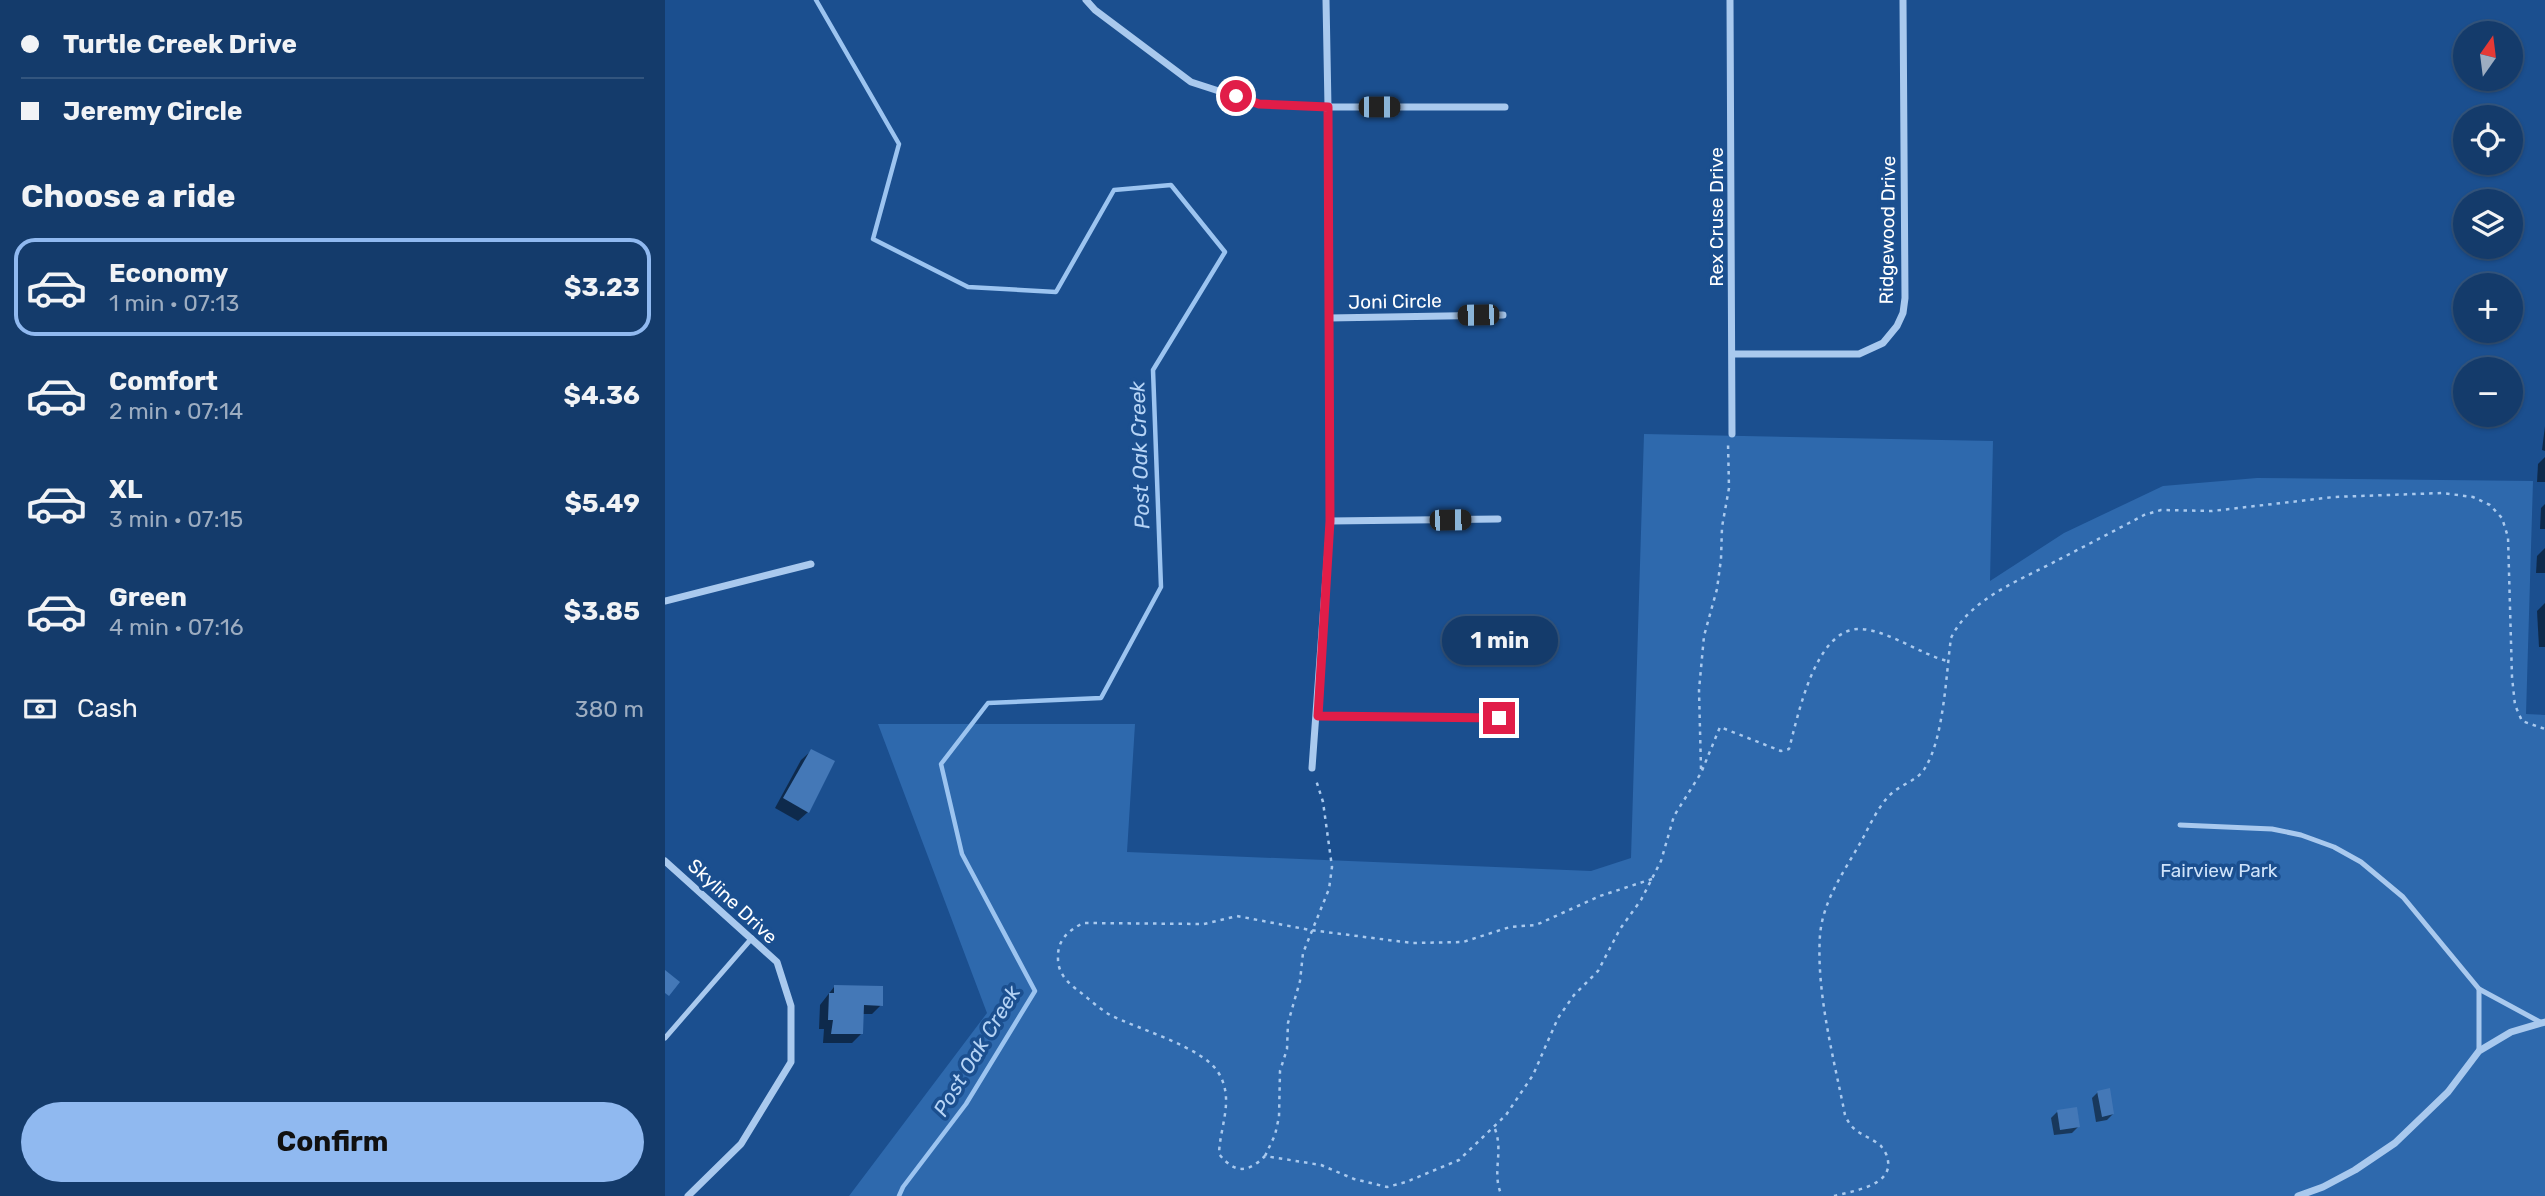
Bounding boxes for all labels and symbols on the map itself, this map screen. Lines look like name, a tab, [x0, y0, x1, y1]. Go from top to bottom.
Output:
north arrow	[2453, 21, 2523, 91]
route start	[1220, 80, 1252, 112]
car	[1359, 97, 1401, 118]
street label: Rex Cruse Drive	[1705, 147, 1728, 287]
street label: Ridgewood Drive	[1875, 156, 1900, 304]
street label: Joni Circle	[1348, 289, 1442, 314]
car	[1457, 304, 1500, 326]
water label: Post Oak Creek	[1124, 379, 1155, 529]
car	[1429, 509, 1472, 531]
callout: 1 min	[1441, 616, 1557, 666]
route end	[1483, 702, 1515, 734]
street label: Skyline Drive	[683, 854, 782, 949]
park label: Fairview Park	[2160, 859, 2278, 882]
water label: Post Oak Creek	[928, 980, 1026, 1121]

